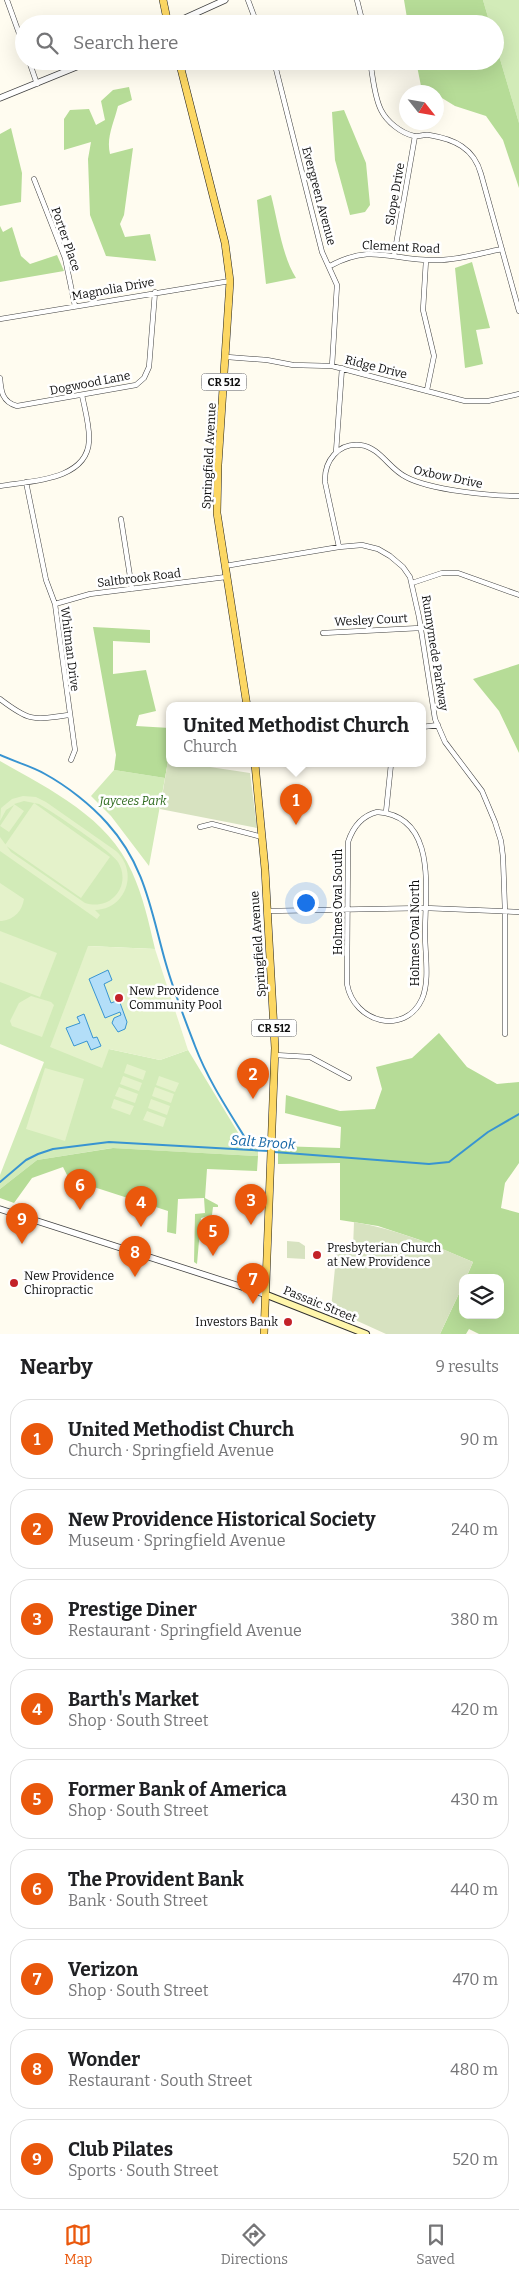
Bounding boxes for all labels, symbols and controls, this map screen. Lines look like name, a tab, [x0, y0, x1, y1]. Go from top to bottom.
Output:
search box	[15, 15, 504, 70]
icon: search	[33, 29, 61, 57]
text: Search here	[73, 31, 178, 54]
north arrow	[399, 85, 444, 130]
street label: Evergreen Avenue	[299, 145, 339, 247]
street label: Slope Drive	[383, 162, 407, 226]
street label: Porter Place	[48, 205, 84, 273]
street label: Clement Road	[362, 238, 440, 256]
street label: Magnolia Drive	[71, 275, 155, 303]
street label: Ridge Drive	[343, 353, 409, 381]
street label: Dogwood Lane	[48, 368, 132, 398]
road number: CR 512	[202, 374, 246, 391]
street label: Springfield Avenue	[199, 402, 219, 510]
street label: Oxbow Drive	[412, 463, 484, 491]
street label: Saltbrook Road	[96, 566, 182, 590]
street label: Runnymede Parkway	[419, 594, 451, 713]
street label: Whitman Drive	[58, 606, 82, 692]
street label: Wesley Court	[334, 611, 409, 629]
popup	[166, 702, 426, 767]
text: United Methodist Church	[183, 714, 409, 737]
text: Church	[183, 737, 237, 756]
pin: 1	[280, 784, 312, 825]
park label: Jaycees Park	[98, 794, 167, 808]
street label: Holmes Oval South	[331, 848, 345, 955]
street label: Holmes Oval North	[408, 879, 422, 986]
street label: Springfield Avenue	[247, 890, 269, 998]
your location	[293, 890, 319, 916]
place label: New Providence Community Pool	[129, 984, 223, 1012]
marker: New Providence Community Pool	[113, 992, 125, 1004]
road number: CR 512	[252, 1020, 296, 1036]
pin: 2	[237, 1058, 269, 1099]
water label: Salt Brook	[230, 1132, 296, 1153]
pin: 6	[64, 1169, 96, 1210]
pin: 3	[235, 1184, 267, 1225]
pin: 4	[125, 1186, 157, 1227]
pin: 9	[6, 1203, 38, 1244]
pin: 5	[197, 1215, 229, 1256]
pin: 8	[119, 1236, 151, 1277]
place label: Presbyterian Church at New Providence	[327, 1241, 442, 1269]
marker: Presbyterian Church at New Providence	[311, 1249, 323, 1261]
pin: 7	[237, 1263, 269, 1304]
place label: New Providence Chiropractic	[24, 1269, 114, 1297]
map controls	[459, 1274, 504, 1319]
button: layers	[459, 1274, 504, 1319]
marker: New Providence Chiropractic	[8, 1277, 20, 1289]
street label: Passaic Street	[281, 1283, 359, 1325]
place label: Investors Bank	[195, 1315, 278, 1329]
marker: Investors Bank	[282, 1316, 294, 1328]
text: Nearby	[20, 1354, 93, 1380]
text: 9 results	[436, 1357, 499, 1376]
text: United Methodist Church	[68, 1418, 294, 1441]
text: 1	[34, 1430, 40, 1449]
text: 90 m	[460, 1430, 498, 1449]
text: Church · Springfield Avenue	[68, 1441, 274, 1460]
text: New Providence Historical Society	[68, 1508, 376, 1531]
text: 2	[32, 1520, 42, 1539]
text: 240 m	[451, 1520, 498, 1539]
text: Museum · Springfield Avenue	[68, 1531, 285, 1550]
text: Prestige Diner	[68, 1598, 197, 1621]
text: 3	[32, 1610, 42, 1629]
text: 380 m	[451, 1610, 498, 1629]
text: Restaurant · Springfield Avenue	[68, 1621, 302, 1640]
text: Barth's Market	[68, 1688, 199, 1711]
text: 4	[32, 1700, 42, 1719]
text: 420 m	[451, 1700, 498, 1719]
text: Shop · South Street	[68, 1711, 209, 1730]
text: Former Bank of America	[68, 1778, 287, 1801]
text: 5	[33, 1790, 41, 1809]
text: 430 m	[451, 1790, 498, 1809]
text: Shop · South Street	[68, 1801, 209, 1820]
text: The Provident Bank	[68, 1868, 244, 1891]
text: 6	[32, 1880, 42, 1899]
text: 440 m	[451, 1880, 498, 1899]
text: Bank · South Street	[68, 1891, 208, 1910]
text: Verizon	[68, 1958, 138, 1981]
text: 7	[33, 1970, 41, 1989]
text: 470 m	[452, 1970, 498, 1989]
text: Shop · South Street	[68, 1981, 209, 2000]
text: Wonder	[68, 2048, 140, 2071]
text: 8	[32, 2060, 42, 2079]
text: 480 m	[450, 2060, 498, 2079]
text: Restaurant · South Street	[68, 2071, 252, 2090]
text: Club Pilates	[68, 2138, 173, 2161]
text: 9	[32, 2150, 42, 2169]
text: 520 m	[452, 2150, 498, 2169]
text: Sports · South Street	[68, 2161, 218, 2180]
tab: Map	[64, 2221, 92, 2268]
tab: Directions	[221, 2221, 288, 2268]
tab: Saved	[416, 2221, 455, 2268]

